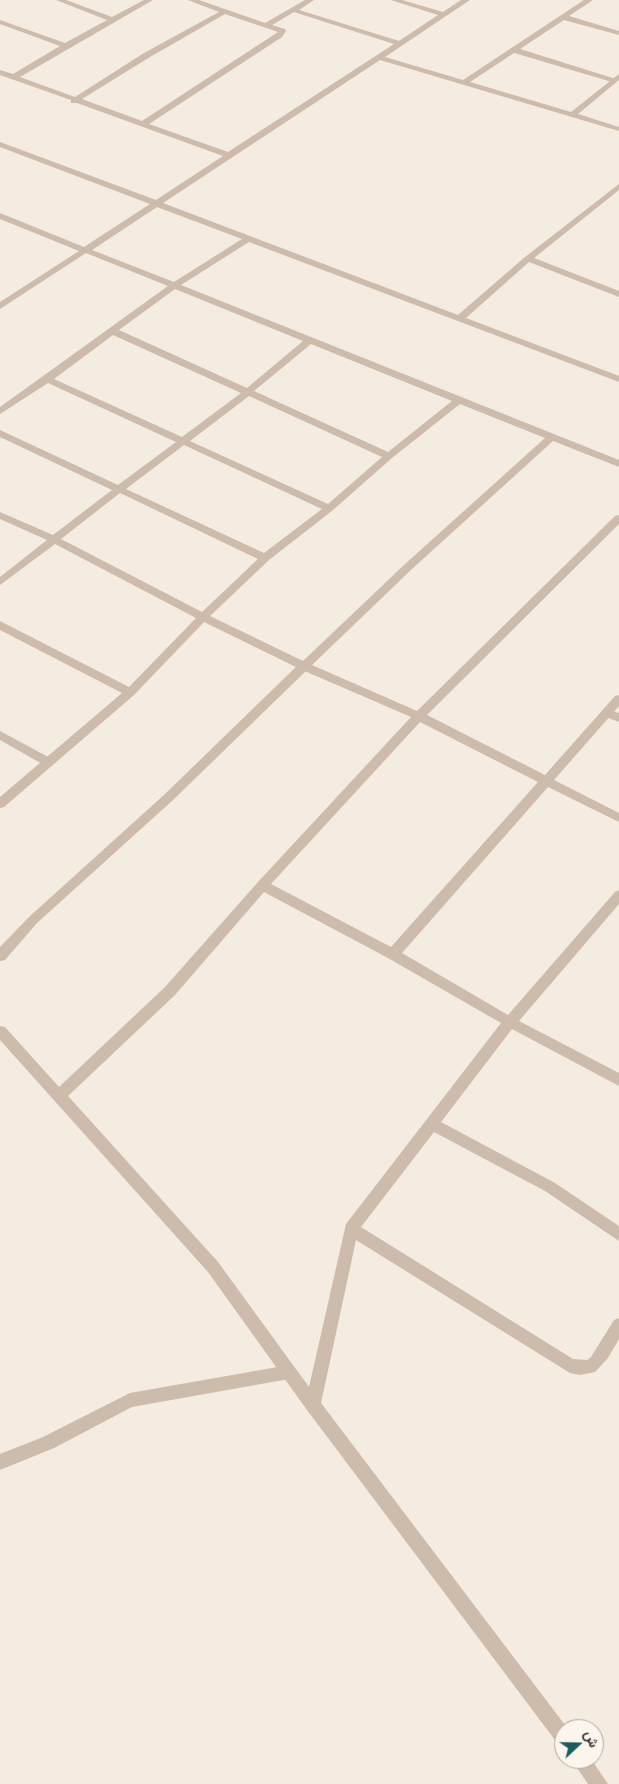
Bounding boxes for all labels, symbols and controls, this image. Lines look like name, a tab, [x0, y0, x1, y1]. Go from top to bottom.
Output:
north arrow	[554, 1719, 604, 1769]
text: ش	[581, 1728, 604, 1750]

